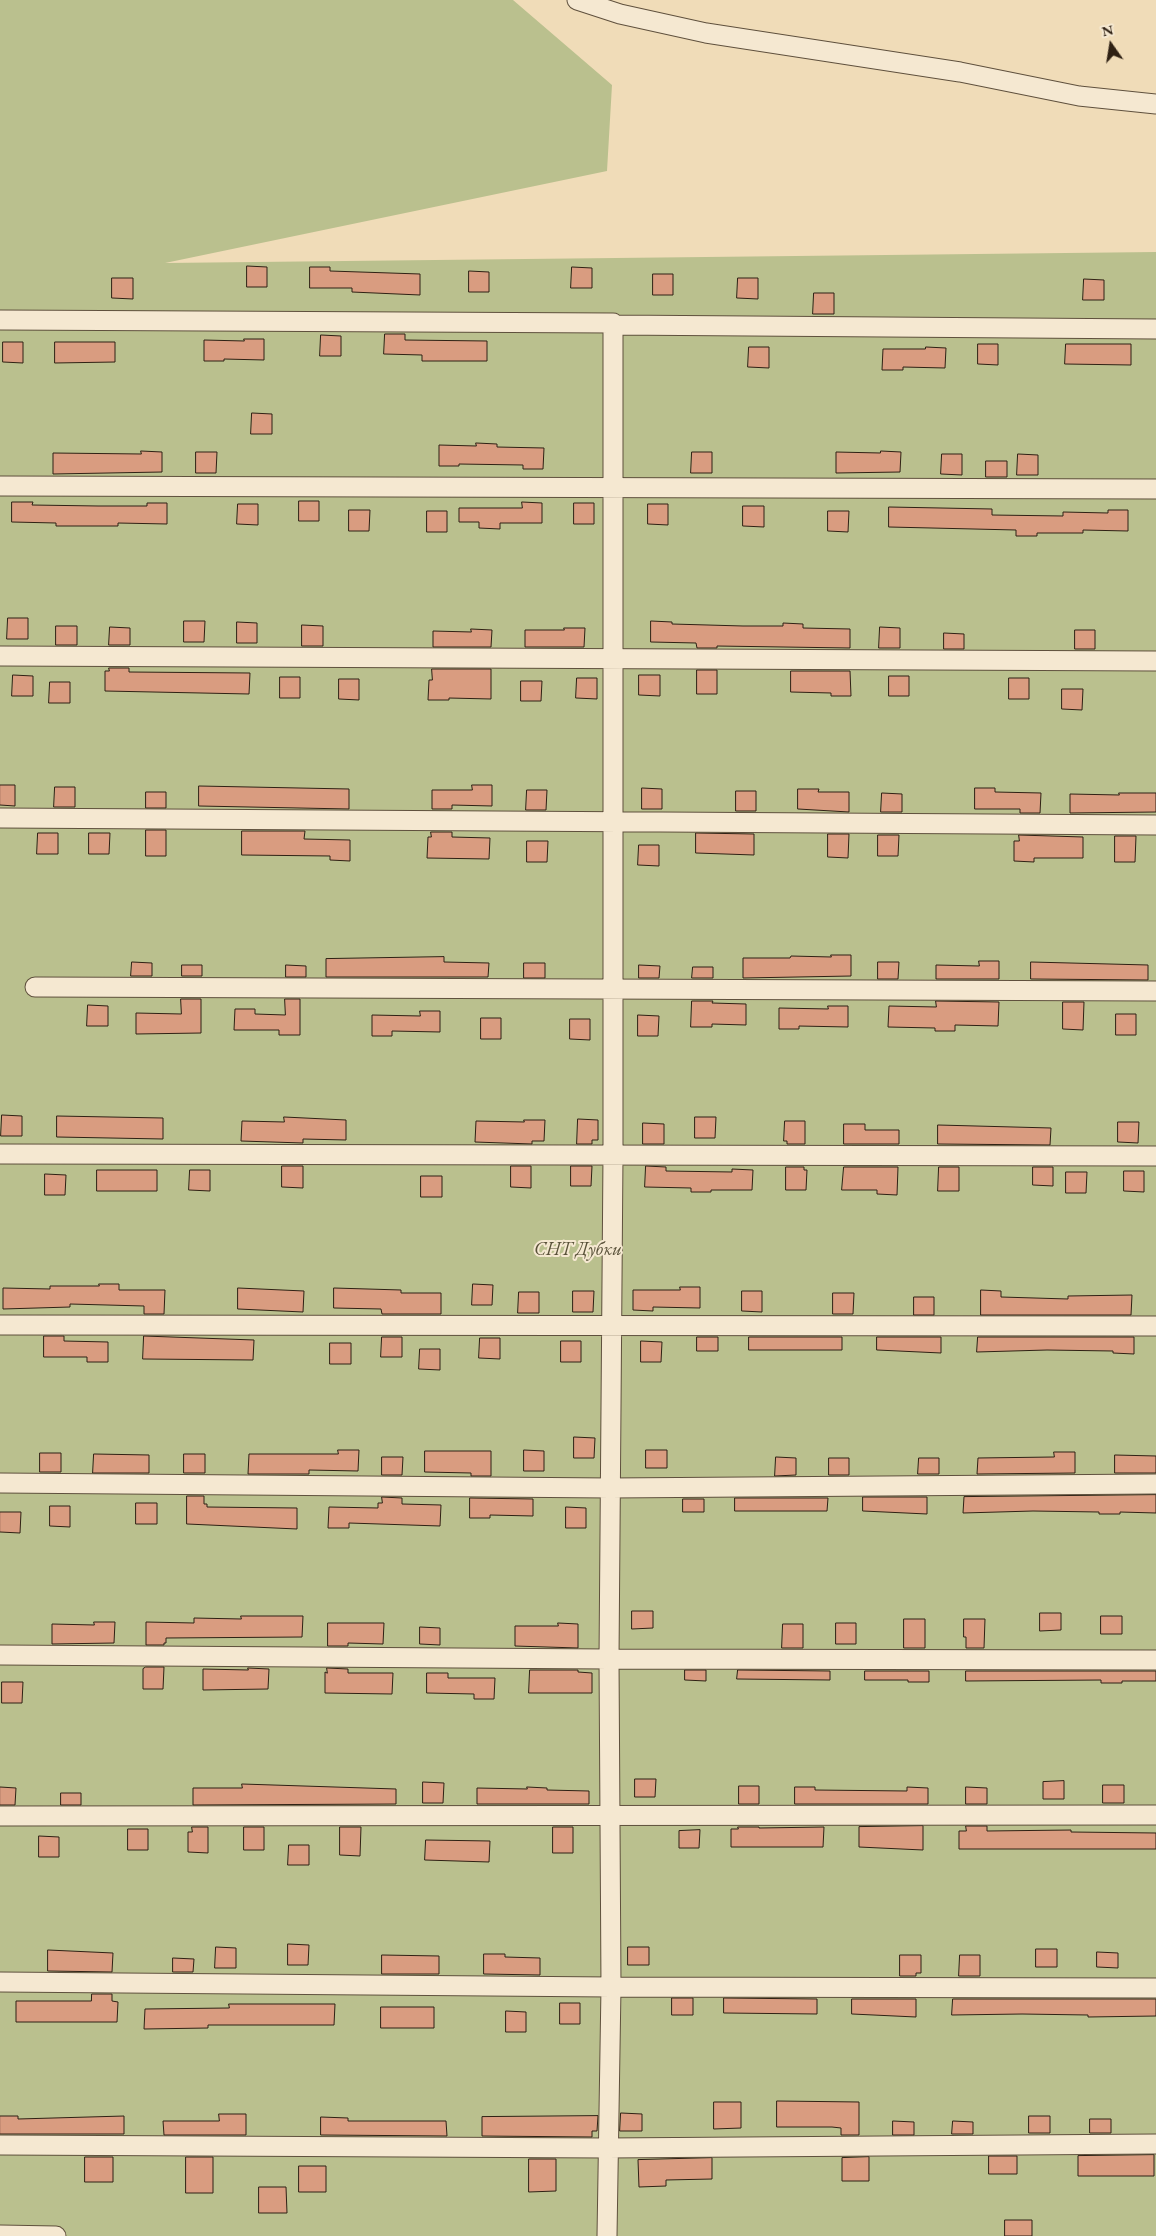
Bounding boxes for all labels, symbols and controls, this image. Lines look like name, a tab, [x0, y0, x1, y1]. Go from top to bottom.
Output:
north arrow	[1086, 20, 1136, 70]
text: N	[1100, 20, 1115, 40]
park label: СНТ Дубки	[534, 1239, 622, 1261]

